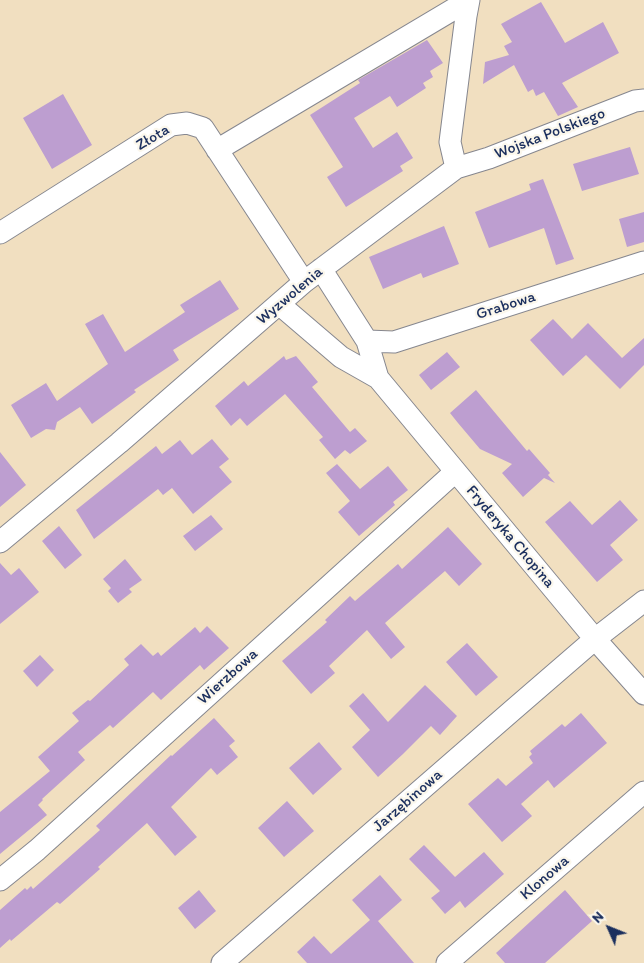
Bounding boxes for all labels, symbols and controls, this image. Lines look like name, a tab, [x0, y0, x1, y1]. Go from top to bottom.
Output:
street label: Wojska Polskiego	[492, 104, 608, 164]
street label: Złota	[133, 121, 173, 155]
street label: Wyzwolenia	[253, 263, 327, 329]
street label: Grabowa	[474, 287, 538, 325]
street label: Fryderyka Chopina	[461, 482, 559, 592]
street label: Wierzbowa	[194, 645, 262, 709]
street label: Jarzębinowa	[369, 766, 447, 836]
street label: Klonowa	[517, 851, 573, 905]
north arrow	[584, 903, 634, 953]
text: N	[588, 908, 607, 927]

